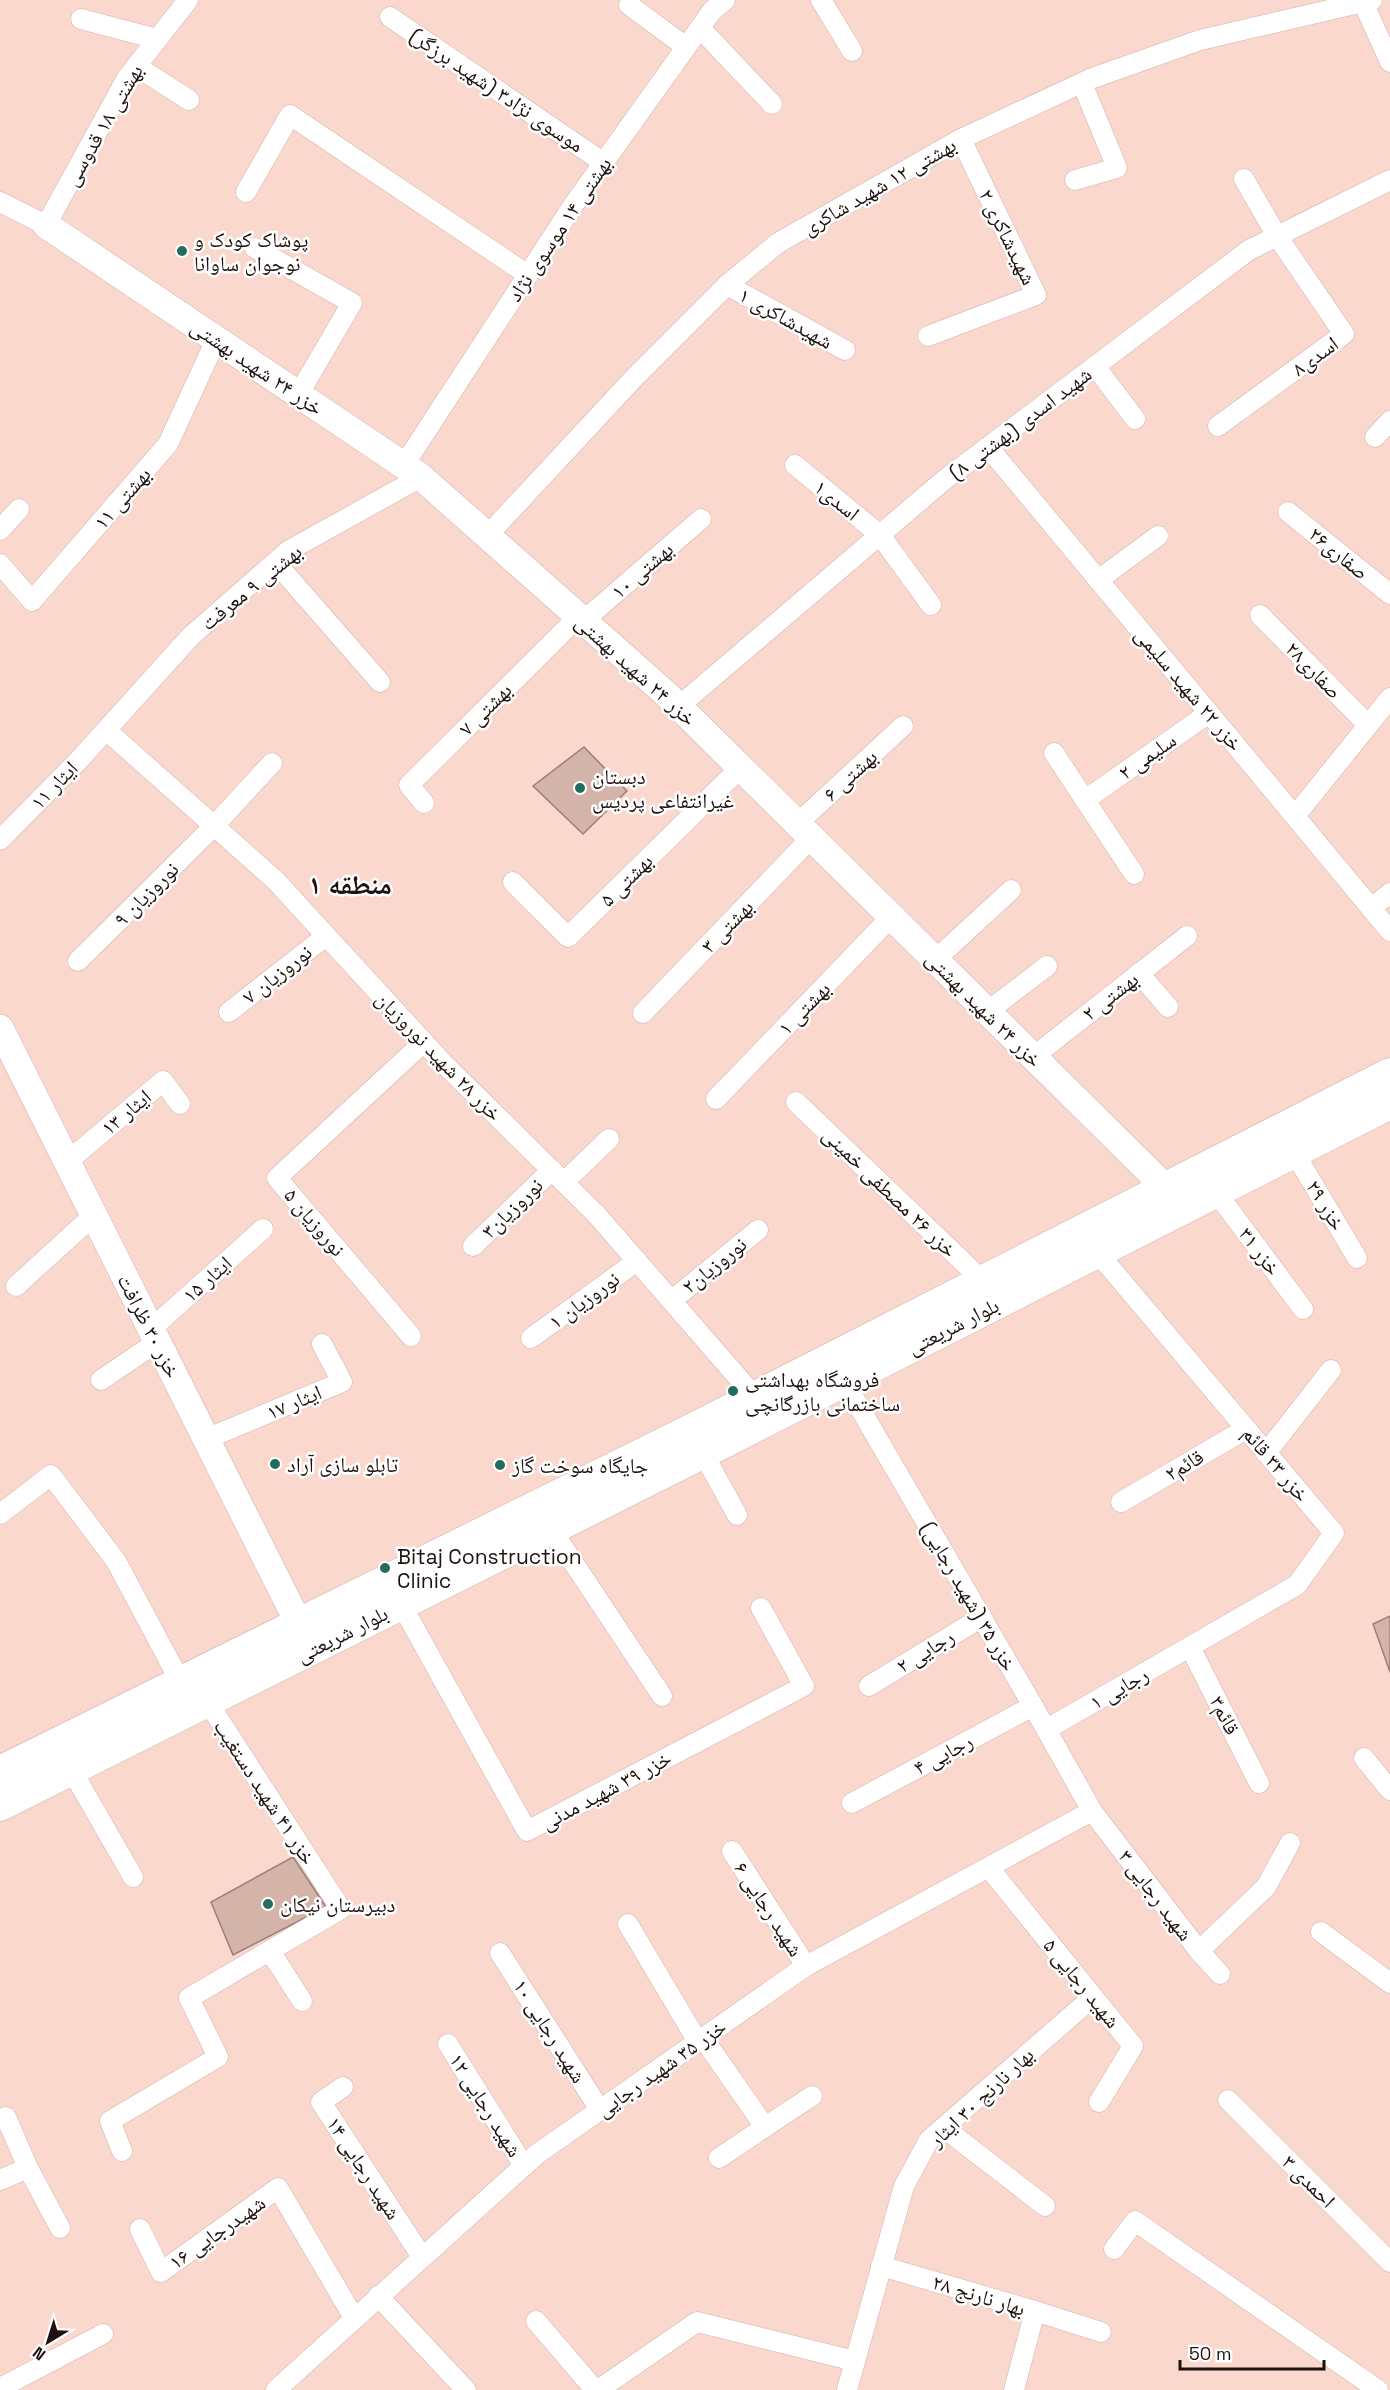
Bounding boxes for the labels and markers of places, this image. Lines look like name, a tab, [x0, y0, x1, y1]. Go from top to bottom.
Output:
place label: پوشاک کودک و نوجوان ساوانا	[194, 226, 308, 277]
marker: پوشاک کودک و نوجوان ساوانا	[175, 244, 189, 258]
place label: دبستان غیرانتفاعی پردیس	[592, 763, 734, 814]
marker: دبستان غیرانتفاعی پردیس	[573, 781, 587, 795]
place label: فروشگاه بهداشتی ساختمانی بازرگانچی	[745, 1366, 900, 1417]
marker: فروشگاه بهداشتی ساختمانی بازرگانچی	[726, 1384, 740, 1398]
place label: تابلو سازی آراد	[287, 1451, 398, 1478]
place label: جایگاه سوخت گاز	[511, 1452, 648, 1479]
marker: تابلو سازی آراد	[268, 1457, 282, 1471]
marker: جایگاه سوخت گاز	[493, 1458, 507, 1472]
place label: Bitaj Construction Clinic	[397, 1543, 582, 1594]
marker: Bitaj Construction Clinic	[378, 1561, 392, 1575]
place label: دبیرستان نیکان	[280, 1891, 396, 1918]
marker: دبیرستان نیکان	[261, 1897, 275, 1911]

